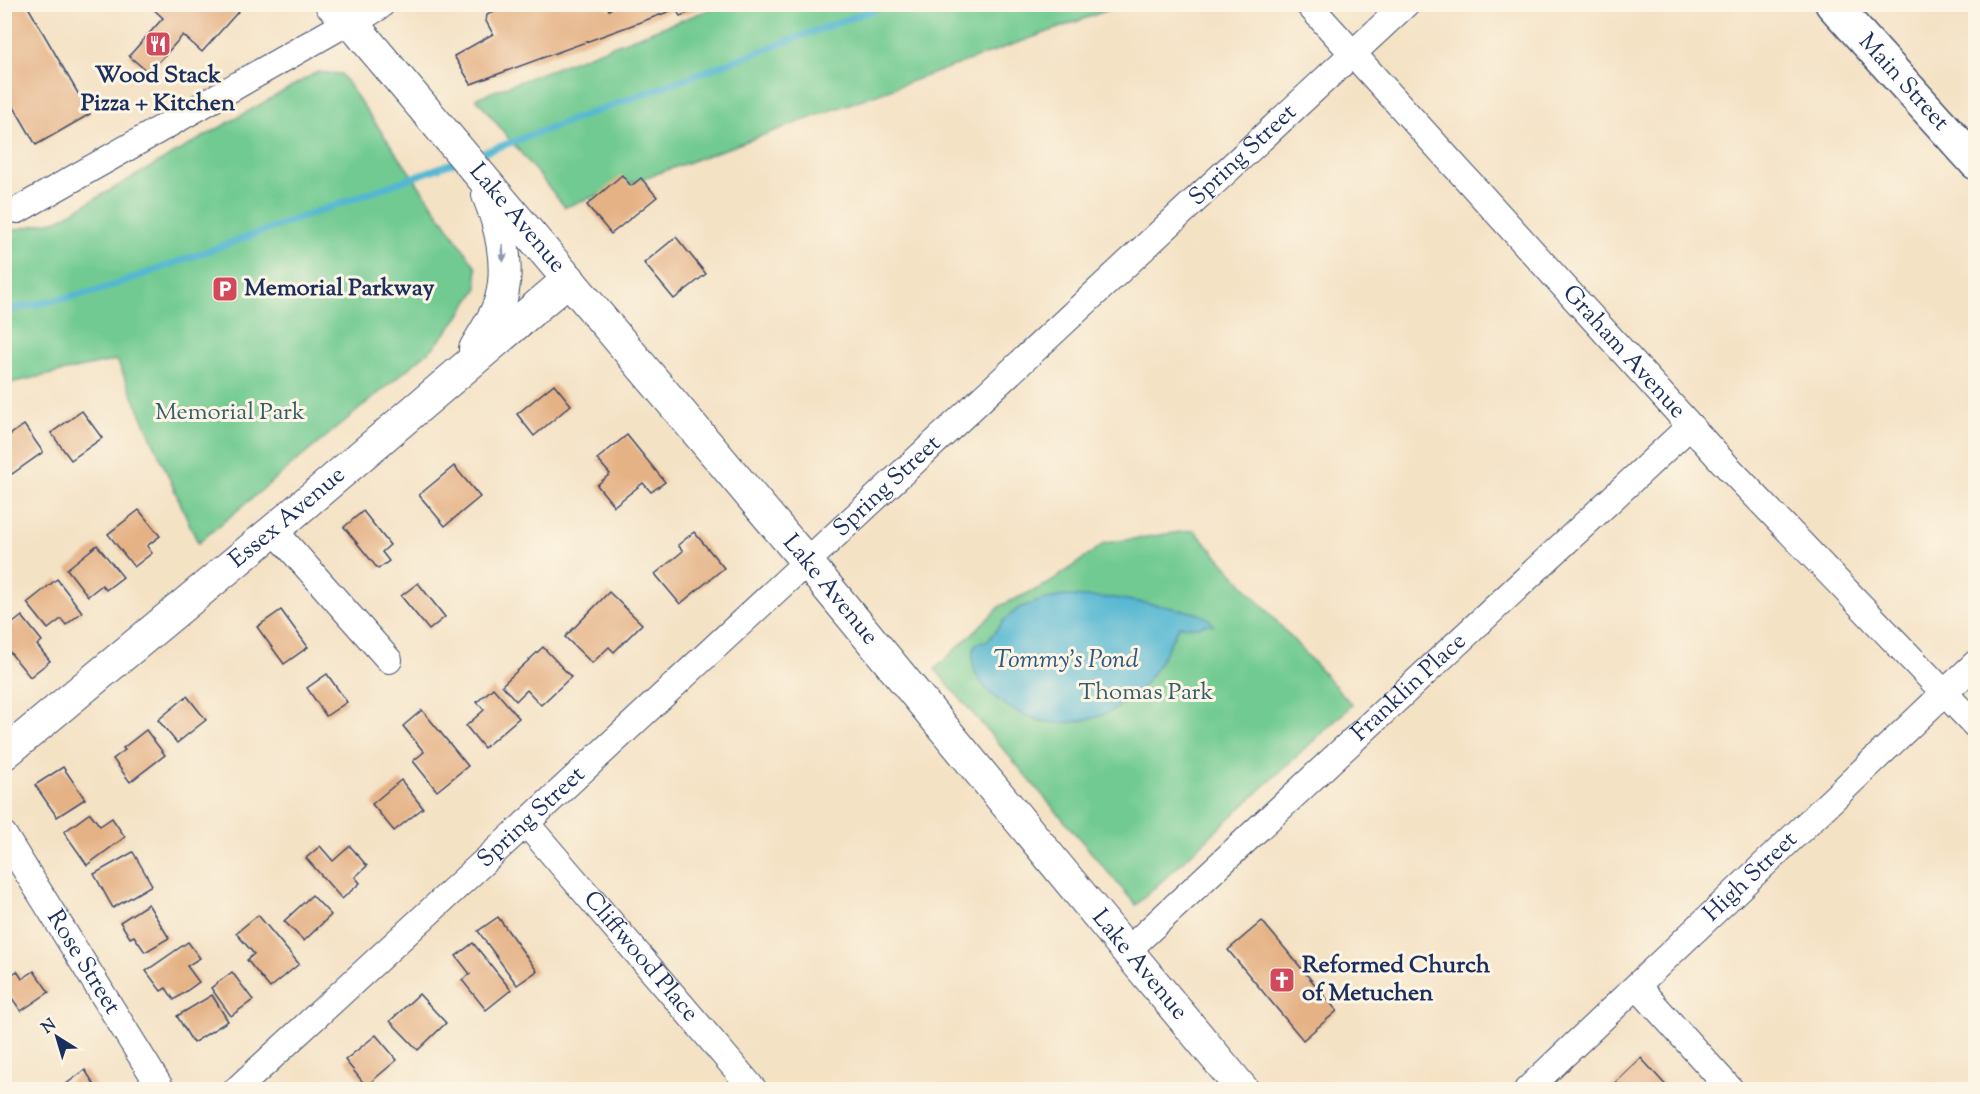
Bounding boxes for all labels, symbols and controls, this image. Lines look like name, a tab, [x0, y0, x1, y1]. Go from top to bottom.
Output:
street label: Main Street	[1850, 26, 1956, 139]
restaurant icon: Wood Stack Pizza + Kitchen	[143, 29, 173, 59]
place label: Wood Stack Pizza + Kitchen	[81, 59, 236, 121]
street label: Spring Street	[1182, 97, 1305, 214]
street label: Lake Avenue	[460, 156, 573, 281]
one-way arrow	[499, 244, 508, 263]
place label: Memorial Parkway	[244, 272, 434, 306]
parking icon: Memorial Parkway	[210, 274, 240, 304]
street label: Graham Avenue	[1554, 278, 1693, 427]
park label: Memorial Park	[155, 396, 305, 430]
street label: Spring Street	[826, 428, 949, 545]
street label: Essex Avenue	[222, 459, 353, 577]
street label: Lake Avenue	[774, 527, 886, 653]
street label: Franklin Place	[1344, 625, 1474, 750]
water label: Tommy's Pond	[993, 642, 1139, 679]
park label: Thomas Park	[1078, 676, 1214, 710]
street label: Spring Street	[470, 759, 593, 876]
street label: High Street	[1696, 824, 1806, 930]
street label: Cliffwood Place	[575, 884, 706, 1030]
street label: Lake Avenue	[1083, 902, 1195, 1028]
street label: Rose Street	[38, 904, 128, 1021]
place label: Reformed Church of Metuchen	[1302, 949, 1491, 1011]
church icon: Reformed Church of Metuchen	[1267, 965, 1297, 995]
north arrow	[27, 1007, 87, 1067]
text: N	[37, 1014, 62, 1040]

